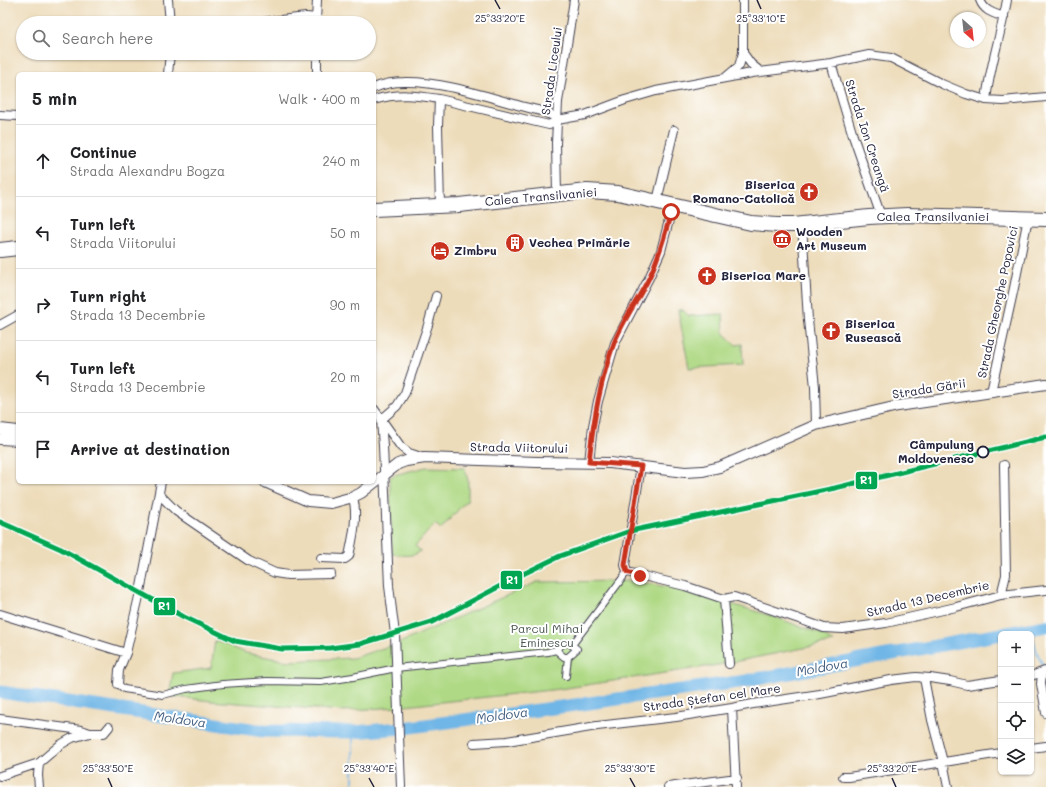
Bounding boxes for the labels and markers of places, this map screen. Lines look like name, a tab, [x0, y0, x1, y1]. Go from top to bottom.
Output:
place label: Biserica Romano-Catolică	[693, 176, 795, 206]
church icon: Biserica Romano-Catolică	[798, 181, 820, 203]
place label: Wooden Art Museum	[796, 223, 866, 253]
museum icon: Wooden Art Museum	[771, 228, 793, 250]
building icon: Vechea Primărie	[504, 232, 526, 254]
place label: Vechea Primărie	[529, 234, 630, 250]
hotel icon: Zimbru	[429, 240, 451, 262]
place label: Zimbru	[454, 242, 497, 258]
church icon: Biserica Mare	[696, 265, 718, 287]
place label: Biserica Mare	[721, 267, 806, 283]
place label: Biserica Rusească	[845, 315, 901, 345]
church icon: Biserica Rusească	[820, 320, 842, 342]
place label: Câmpulung Moldovenesc	[898, 436, 974, 466]
marker: Câmpulung Moldovenesc	[976, 445, 990, 459]

